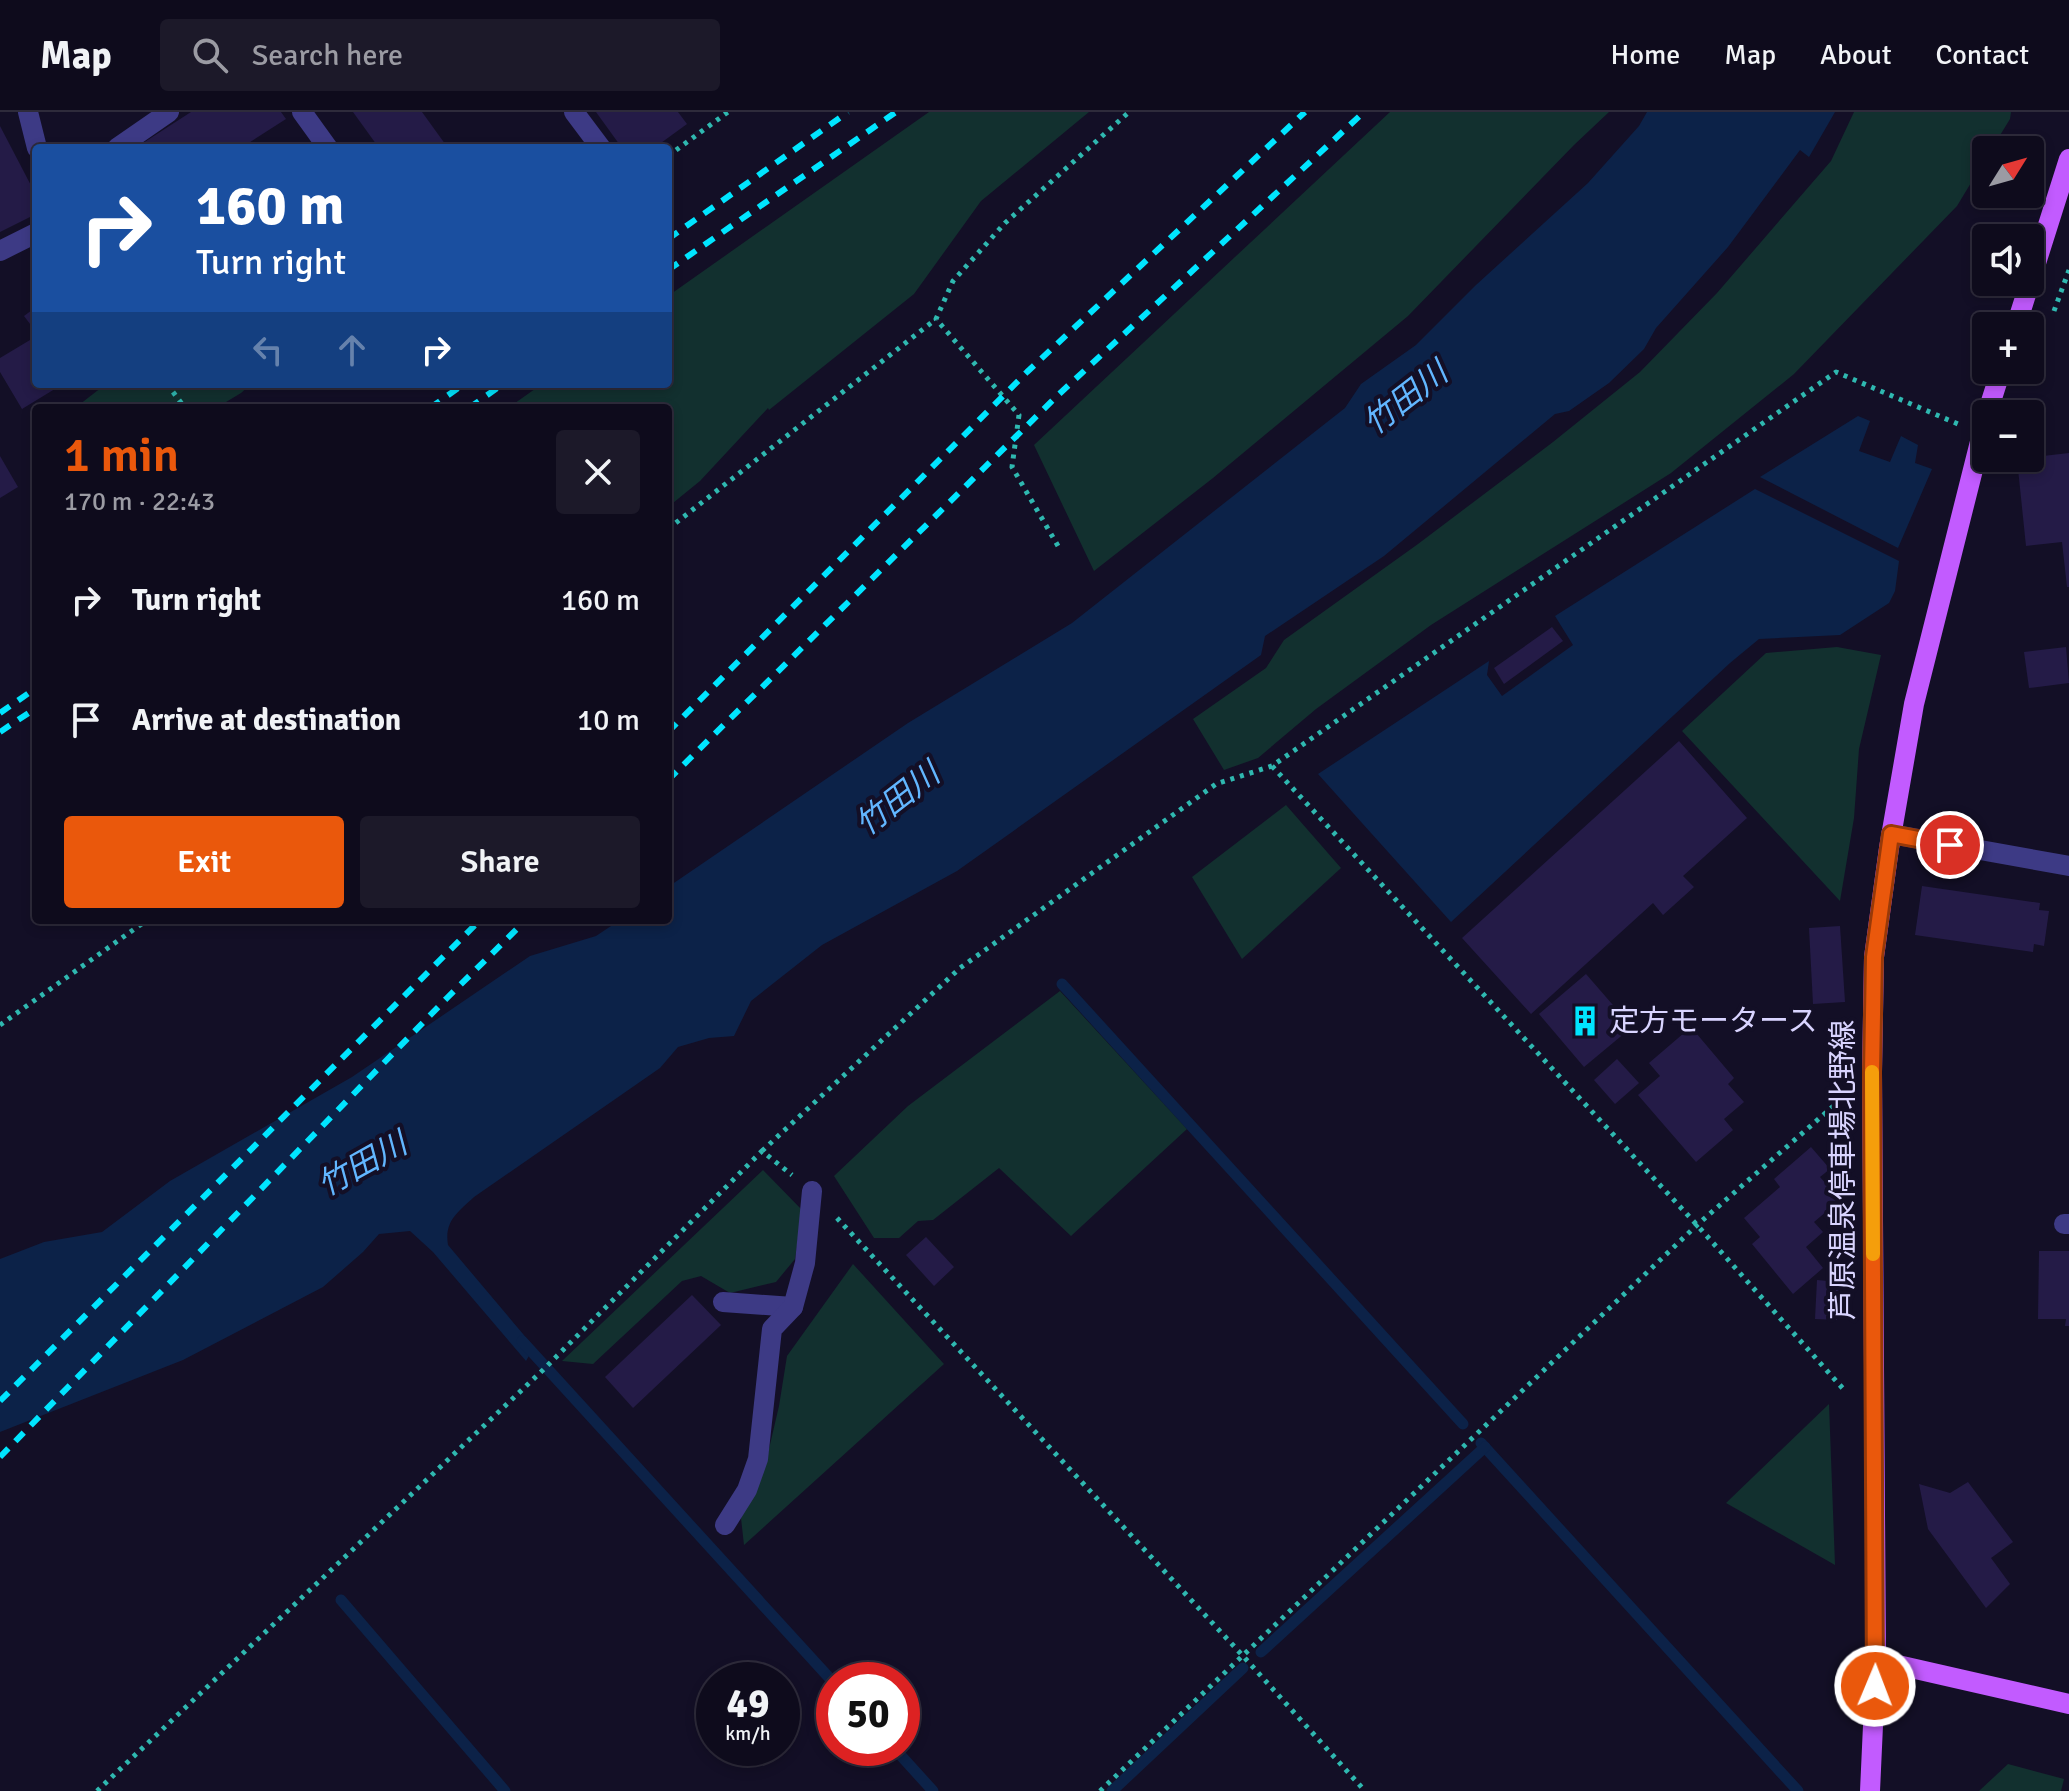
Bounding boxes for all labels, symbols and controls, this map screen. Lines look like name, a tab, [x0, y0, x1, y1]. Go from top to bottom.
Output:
search box	[160, 19, 720, 91]
text: Map	[40, 32, 112, 79]
icon: search	[188, 33, 232, 77]
text: Search here	[252, 37, 403, 74]
text: Home	[1611, 38, 1680, 72]
text: Map	[1724, 38, 1776, 72]
text: About	[1820, 38, 1892, 72]
text: Contact	[1936, 38, 2029, 72]
north arrow	[1972, 136, 2044, 208]
map controls	[1972, 136, 2044, 472]
text: 160 m	[196, 171, 344, 240]
icon: right	[64, 176, 168, 280]
button: sound	[1972, 224, 2044, 296]
text: Turn right	[196, 240, 346, 285]
button: +	[1972, 312, 2044, 384]
icon: left	[246, 328, 290, 372]
icon: ahead	[330, 328, 374, 372]
icon: right	[414, 328, 458, 372]
water label: 竹田川	[1355, 352, 1457, 443]
button: −	[1972, 400, 2044, 472]
text: 1 min	[64, 426, 179, 485]
button: close	[556, 430, 640, 514]
text: 170 m · 22:43	[64, 486, 215, 518]
icon: right	[64, 578, 108, 622]
text: Turn right	[132, 582, 261, 619]
text: 160 m	[561, 582, 640, 619]
icon: arrive	[64, 698, 108, 742]
text: Arrive at destination	[132, 702, 401, 739]
text: 10 m	[577, 702, 640, 739]
water label: 竹田川	[847, 753, 949, 844]
pin	[1916, 811, 1984, 879]
button: Exit	[64, 816, 344, 908]
button: Share	[360, 816, 640, 908]
icon: arrive	[1928, 823, 1972, 867]
place label: 定方モータース	[1609, 1003, 1818, 1040]
building icon: 定方モータース	[1568, 1004, 1602, 1038]
street label: 芦原温泉停車場北野線	[1825, 1020, 1862, 1320]
water label: 竹田川	[311, 1123, 416, 1205]
position arrow	[1833, 1644, 1917, 1728]
speed limit sign: 50	[816, 1662, 920, 1766]
text: 49	[726, 1679, 770, 1729]
text: km/h	[725, 1721, 771, 1746]

